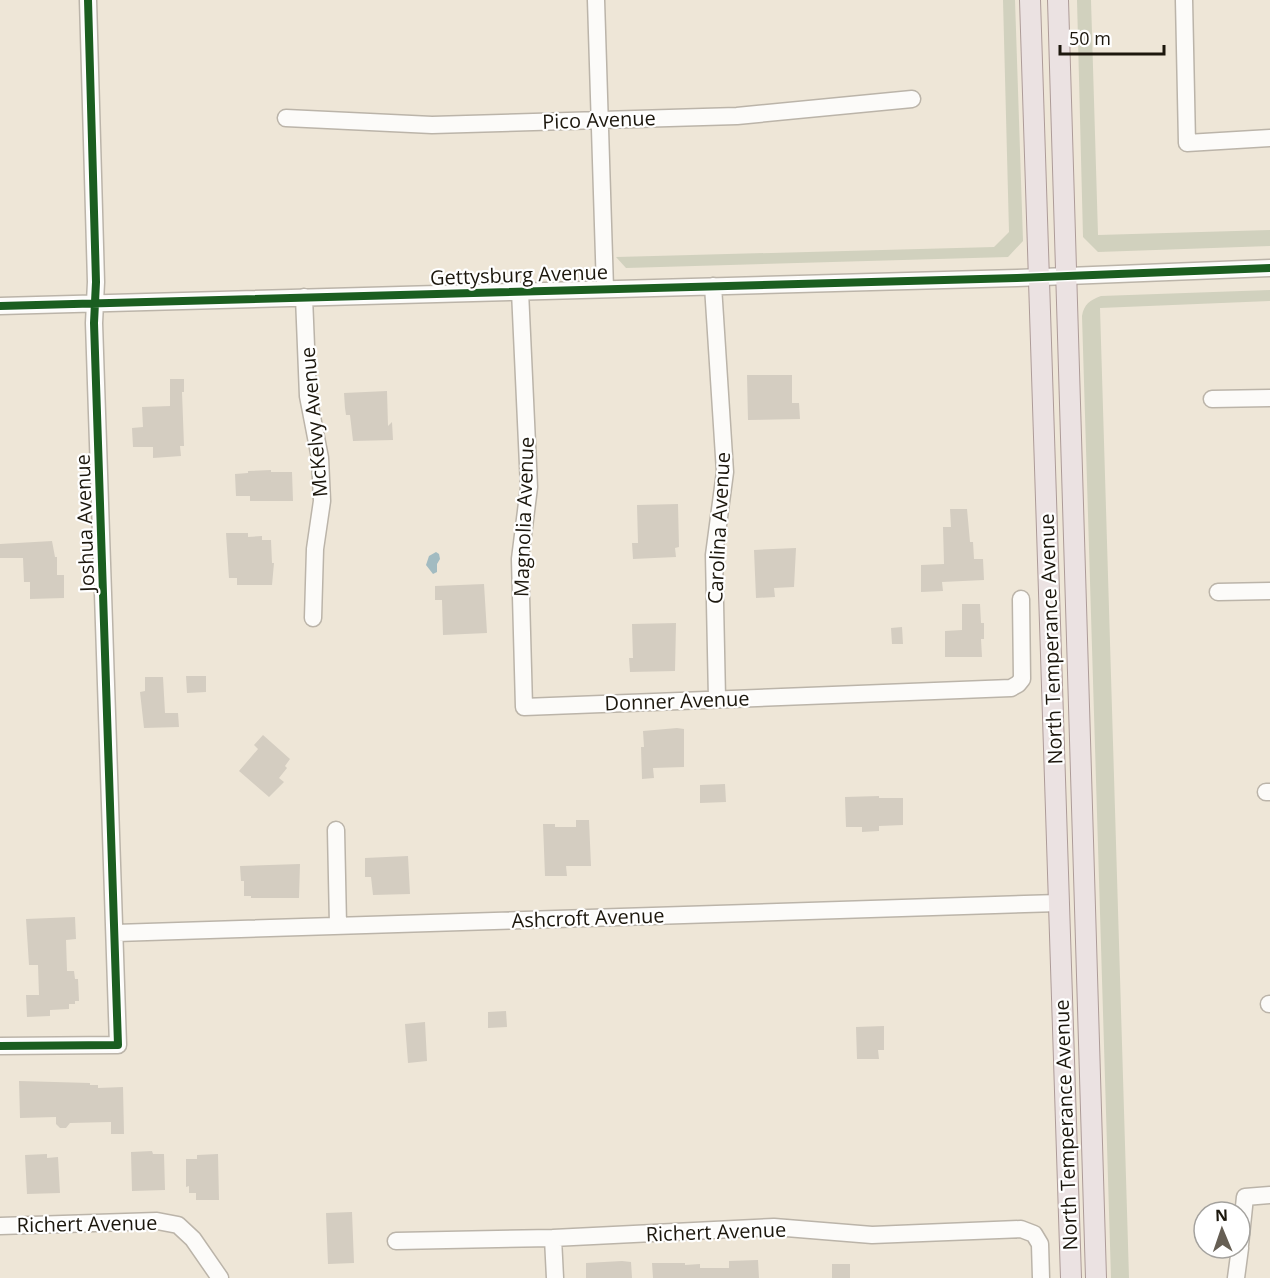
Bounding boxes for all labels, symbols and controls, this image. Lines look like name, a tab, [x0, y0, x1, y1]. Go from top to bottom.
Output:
scale bar	[1060, 18, 1164, 56]
text: 50 m	[1069, 26, 1111, 50]
street label: Pico Avenue	[542, 104, 656, 135]
street label: Gettysburg Avenue	[430, 258, 608, 291]
street label: McKelvy Avenue	[293, 346, 334, 498]
street label: Magnolia Avenue	[507, 436, 540, 598]
street label: Carolina Avenue	[701, 451, 736, 605]
street label: Joshua Avenue	[69, 454, 100, 594]
street label: North Temperance Avenue	[1033, 513, 1068, 765]
street label: Donner Avenue	[604, 684, 750, 717]
street label: Ashcroft Avenue	[511, 901, 665, 934]
street label: North Temperance Avenue	[1048, 999, 1083, 1251]
north arrow	[1192, 1200, 1252, 1260]
text: N	[1215, 1204, 1228, 1226]
street label: Richert Avenue	[16, 1209, 158, 1238]
street label: Richert Avenue	[645, 1216, 787, 1247]

